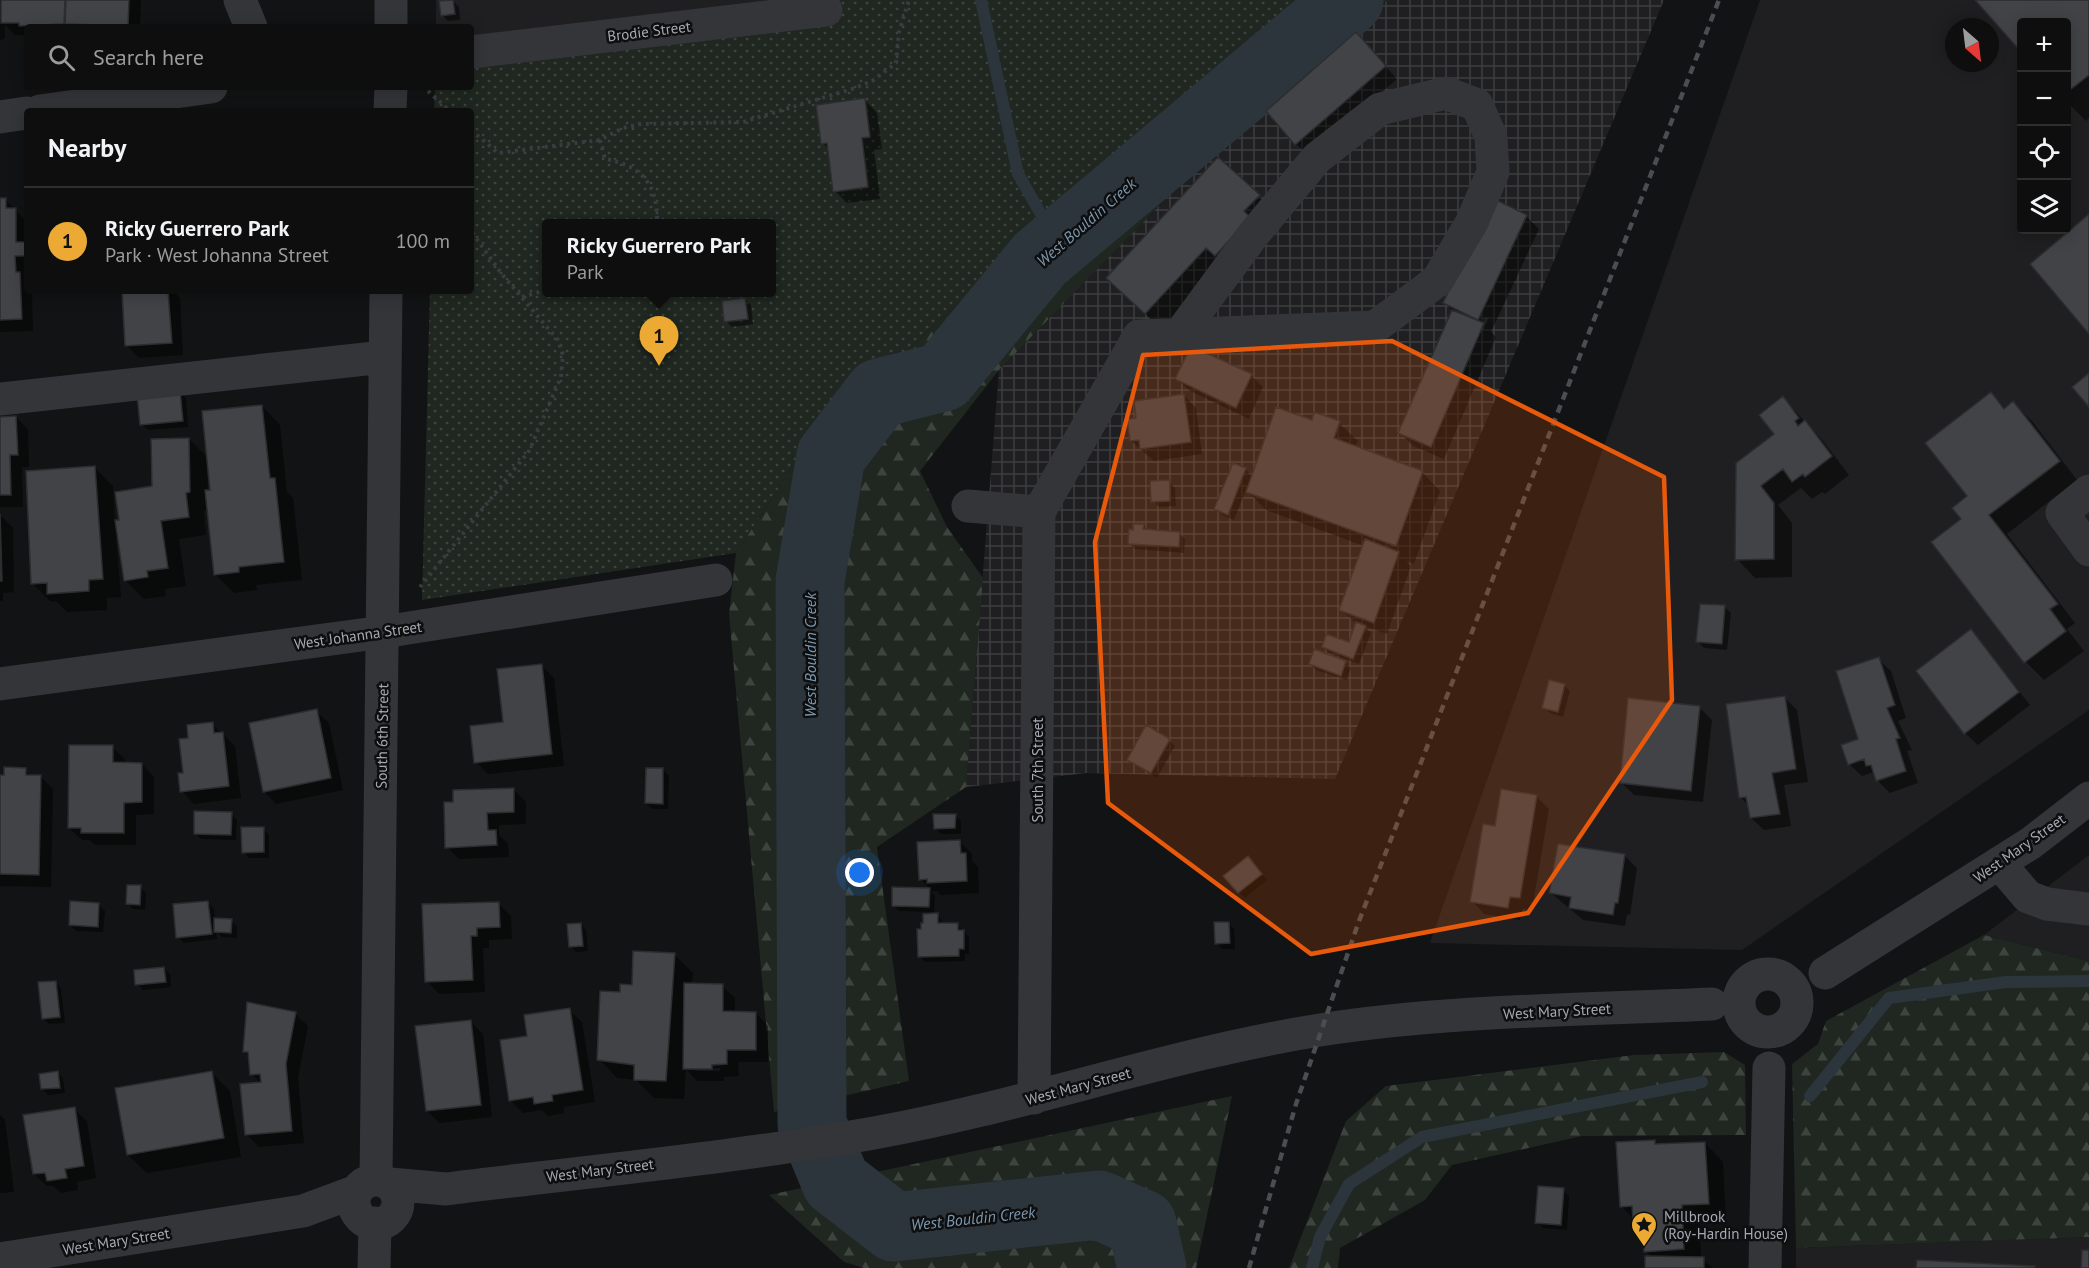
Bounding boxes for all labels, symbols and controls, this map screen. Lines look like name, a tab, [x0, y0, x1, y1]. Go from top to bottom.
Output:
street label: Brodie Street	[606, 16, 692, 46]
north arrow	[1945, 18, 1999, 72]
map controls	[2017, 18, 2071, 234]
button: +	[2017, 18, 2071, 72]
search box	[24, 24, 474, 90]
icon: search	[45, 41, 78, 74]
text: Search here	[93, 43, 204, 71]
button: −	[2017, 72, 2071, 126]
button: locate	[2017, 126, 2071, 180]
text: Nearby	[48, 131, 126, 164]
water label: West Bouldin Creek	[1032, 173, 1140, 271]
button: layers	[2017, 180, 2071, 234]
text: Ricky Guerrero Park	[105, 214, 289, 242]
popup	[542, 219, 776, 297]
text: 1	[62, 228, 73, 254]
text: 100 m	[396, 228, 450, 254]
text: Ricky Guerrero Park	[567, 231, 751, 259]
text: Park · West Johanna Street	[105, 242, 329, 268]
text: Park	[567, 259, 604, 285]
pin: 1	[640, 316, 678, 366]
water label: West Bouldin Creek	[800, 592, 820, 717]
street label: West Johanna Street	[293, 617, 423, 653]
street label: South 6th Street	[372, 683, 392, 789]
street label: South 7th Street	[1028, 718, 1047, 822]
street label: West Mary Street	[1969, 809, 2069, 887]
your location	[845, 858, 874, 887]
street label: West Mary Street	[1503, 999, 1611, 1023]
street label: West Mary Street	[1023, 1063, 1133, 1109]
street label: West Mary Street	[545, 1154, 655, 1186]
water label: West Bouldin Creek	[910, 1201, 1037, 1234]
place label: Millbrook (Roy-Hardin House)	[1664, 1207, 1788, 1243]
place icon: Millbrook (Roy-Hardin House)	[1629, 1210, 1659, 1248]
street label: West Mary Street	[61, 1223, 171, 1259]

